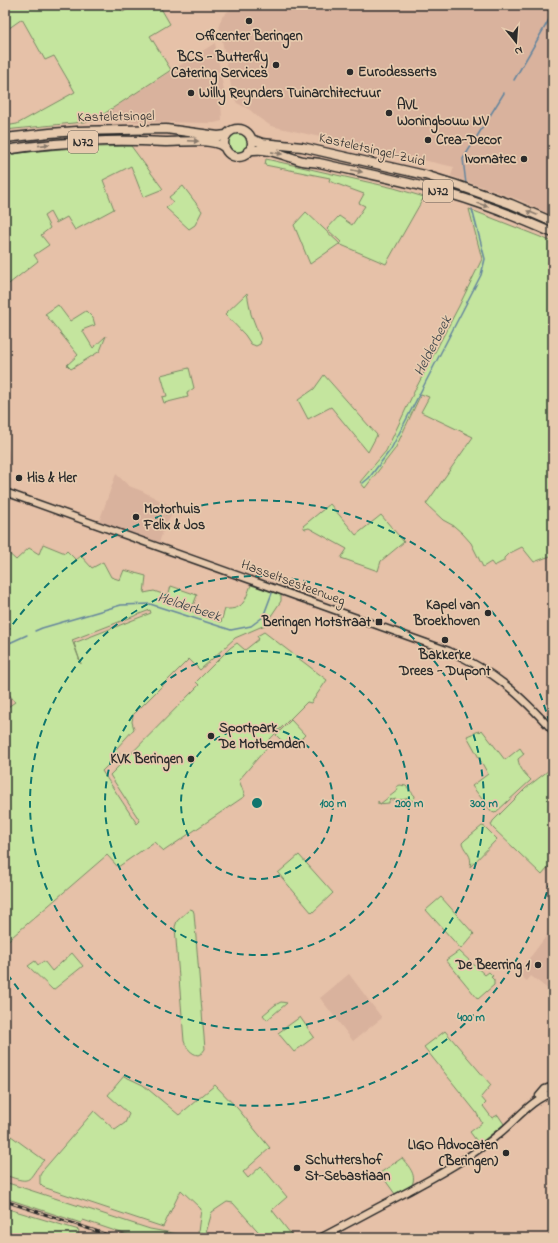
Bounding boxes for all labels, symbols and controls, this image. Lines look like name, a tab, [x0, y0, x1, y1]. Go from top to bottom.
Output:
marker: Officenter Beringen	[244, 16, 254, 26]
north arrow	[496, 22, 536, 62]
place label: Officenter Beringen	[195, 26, 303, 49]
text: N	[513, 42, 525, 59]
place label: BCS - Butterfly Catering Services	[171, 47, 268, 86]
marker: BCS - Butterfly Catering Services	[271, 60, 281, 70]
place label: Eurodesserts	[358, 62, 437, 83]
marker: Eurodesserts	[345, 67, 355, 77]
place label: Willy Reynders Tuinarchitectuur	[199, 83, 382, 106]
marker: Willy Reynders Tuinarchitectuur	[186, 88, 196, 98]
place label: AVL Woningbouw NV	[397, 95, 489, 134]
street label: Kasteletsingel	[77, 106, 155, 129]
marker: AVL Woningbouw NV	[384, 108, 394, 118]
street label: Kasteletsingel-Zuid	[316, 128, 427, 173]
place label: Crea-Decor	[436, 130, 502, 151]
road number: N72	[68, 131, 98, 153]
marker: Crea-Decor	[423, 135, 433, 145]
one-way arrow	[187, 138, 199, 145]
one-way arrow	[38, 142, 50, 148]
place label: Ivomatec	[464, 149, 517, 170]
one-way arrow	[271, 150, 283, 156]
marker: Ivomatec	[519, 154, 529, 164]
one-way arrow	[351, 169, 363, 175]
road number: N72	[423, 180, 453, 202]
one-way arrow	[477, 202, 489, 208]
one-way arrow	[527, 210, 538, 216]
water label: Helderbeek	[408, 310, 458, 380]
place label: His & Her	[27, 468, 78, 489]
marker: His & Her	[14, 473, 24, 483]
place label: Motorhuis Felix & Jos	[143, 499, 205, 536]
marker: Motorhuis Felix & Jos	[131, 512, 141, 522]
street label: Hasseltsesteenweg	[238, 554, 348, 613]
water label: Helderbeek	[154, 586, 225, 628]
place label: Kapel van Broekhoven	[413, 595, 480, 632]
marker: Kapel van Broekhoven	[483, 608, 493, 618]
place label: Beringen Motstraat	[261, 612, 371, 635]
marker: Beringen Motstraat	[374, 617, 384, 627]
marker: Bakkerke Drees - Dupont	[440, 635, 450, 645]
place label: Bakkerke Drees - Dupont	[398, 645, 491, 682]
place label: Sportpark De Motbemden	[218, 718, 305, 755]
marker: Sportpark De Motbemden	[206, 731, 216, 741]
place label: KVK Beringen	[110, 749, 183, 772]
marker: KVK Beringen	[186, 754, 196, 764]
text: 100 m	[320, 795, 347, 813]
text: 200 m	[394, 795, 424, 813]
text: 300 m	[469, 795, 499, 813]
centre of rings	[250, 796, 264, 810]
place label: De Beerring 1	[455, 955, 531, 978]
marker: De Beerring 1	[533, 960, 543, 970]
text: 400 m	[456, 1009, 485, 1027]
place label: LIGO Advocaten (Beringen)	[408, 1135, 499, 1174]
marker: LIGO Advocaten (Beringen)	[501, 1148, 511, 1158]
place label: Schuttershof St-Sebastiaan	[305, 1150, 391, 1187]
marker: Schuttershof St-Sebastiaan	[292, 1163, 302, 1173]

